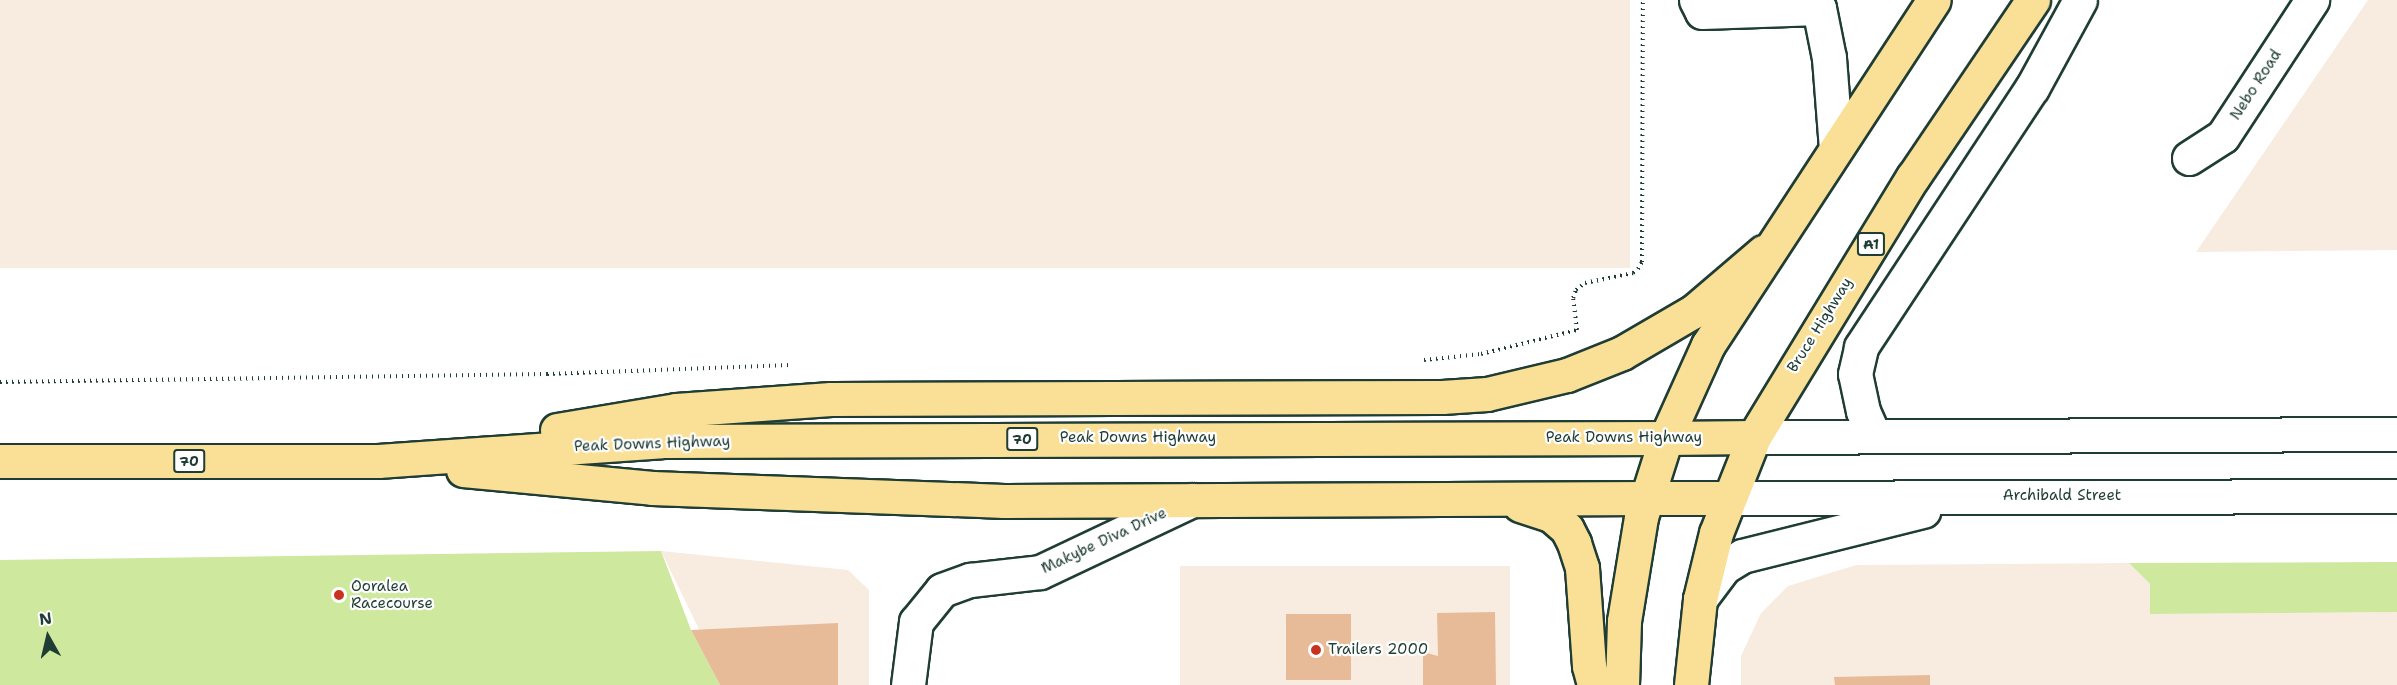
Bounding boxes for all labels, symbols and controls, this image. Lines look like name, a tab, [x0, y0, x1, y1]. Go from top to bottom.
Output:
street label: Nebo Road	[2227, 46, 2285, 124]
road number: A1	[1856, 233, 1886, 255]
street label: Bruce Highway	[1784, 274, 1856, 376]
road number: 70	[1006, 428, 1038, 450]
street label: Peak Downs Highway	[1060, 429, 1216, 447]
street label: Peak Downs Highway	[1546, 429, 1702, 447]
street label: Peak Downs Highway	[574, 432, 730, 456]
road number: 70	[172, 450, 206, 472]
street label: Archibald Street	[2003, 487, 2121, 505]
street label: Makybe Diva Drive	[1039, 504, 1169, 578]
place label: Ooralea Racecourse	[351, 577, 433, 612]
marker: Ooralea Racecourse	[332, 588, 346, 602]
north arrow	[18, 607, 78, 667]
text: N	[38, 607, 53, 630]
place label: Trailers 2000	[1328, 641, 1428, 659]
marker: Trailers 2000	[1309, 643, 1323, 657]

